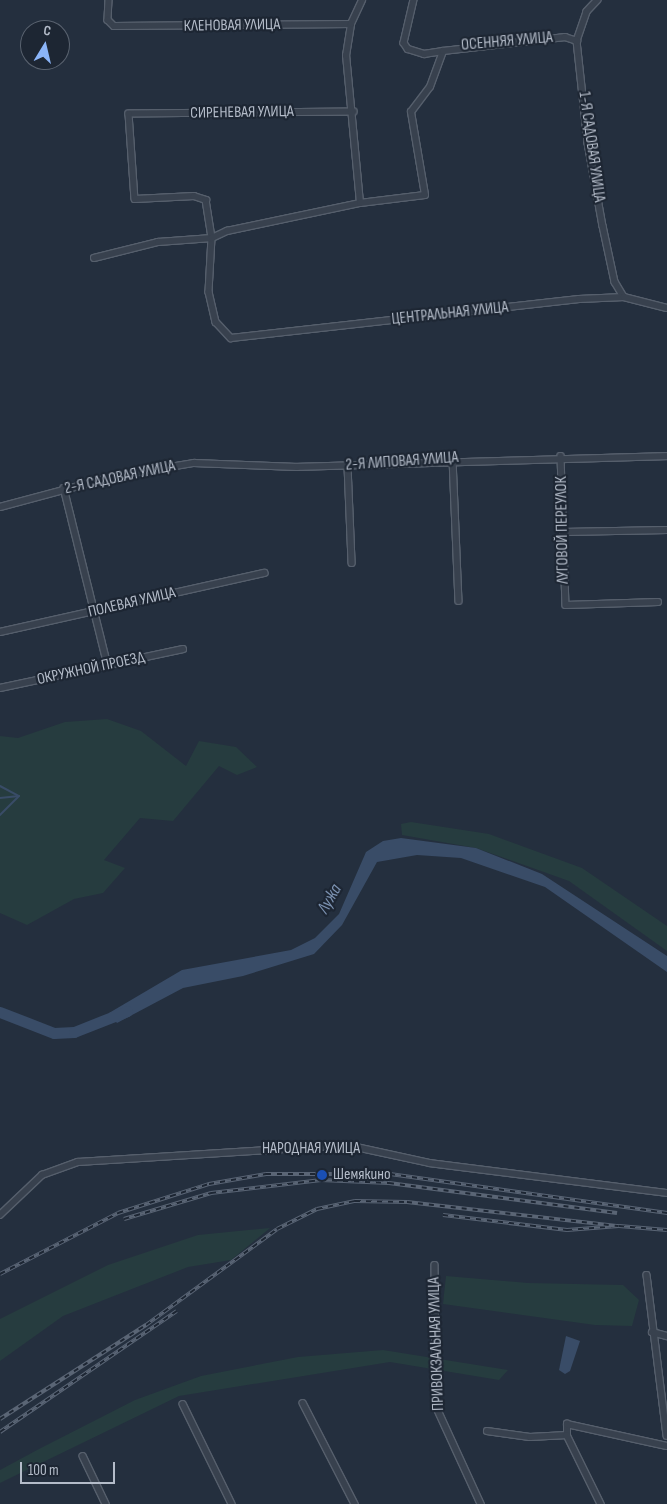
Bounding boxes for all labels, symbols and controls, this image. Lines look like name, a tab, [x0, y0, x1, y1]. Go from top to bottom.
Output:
street label: КЛЕНОВАЯ УЛИЦА	[184, 16, 280, 36]
north arrow	[20, 20, 70, 70]
text: С	[42, 22, 52, 40]
street label: ОСЕННЯЯ УЛИЦА	[460, 28, 554, 56]
street label: 1-Я САДОВАЯ УЛИЦА	[574, 90, 608, 204]
street label: СИРЕНЕВАЯ УЛИЦА	[190, 102, 294, 124]
street label: ЦЕНТРАЛЬНАЯ УЛИЦА	[391, 298, 509, 330]
street label: 2-Я ЛИПОВАЯ УЛИЦА	[345, 448, 459, 476]
street label: 2-Я САДОВАЯ УЛИЦА	[63, 457, 177, 499]
street label: ЛУГОВОЙ ПЕРЕУЛОК	[552, 476, 574, 584]
street label: ПОЛЕВАЯ УЛИЦА	[86, 584, 178, 622]
street label: ОКРУЖНОЙ ПРОЕЗД	[35, 648, 147, 690]
water label: Лужа	[313, 880, 347, 918]
street label: НАРОДНАЯ УЛИЦА	[262, 1139, 360, 1159]
place label: Шемякино	[333, 1165, 391, 1185]
marker: Шемякино	[315, 1168, 329, 1182]
street label: ПРИВОКЗАЛЬНАЯ УЛИЦА	[425, 1277, 449, 1411]
scale bar	[22, 1452, 118, 1484]
text: 100 m	[28, 1461, 59, 1480]

